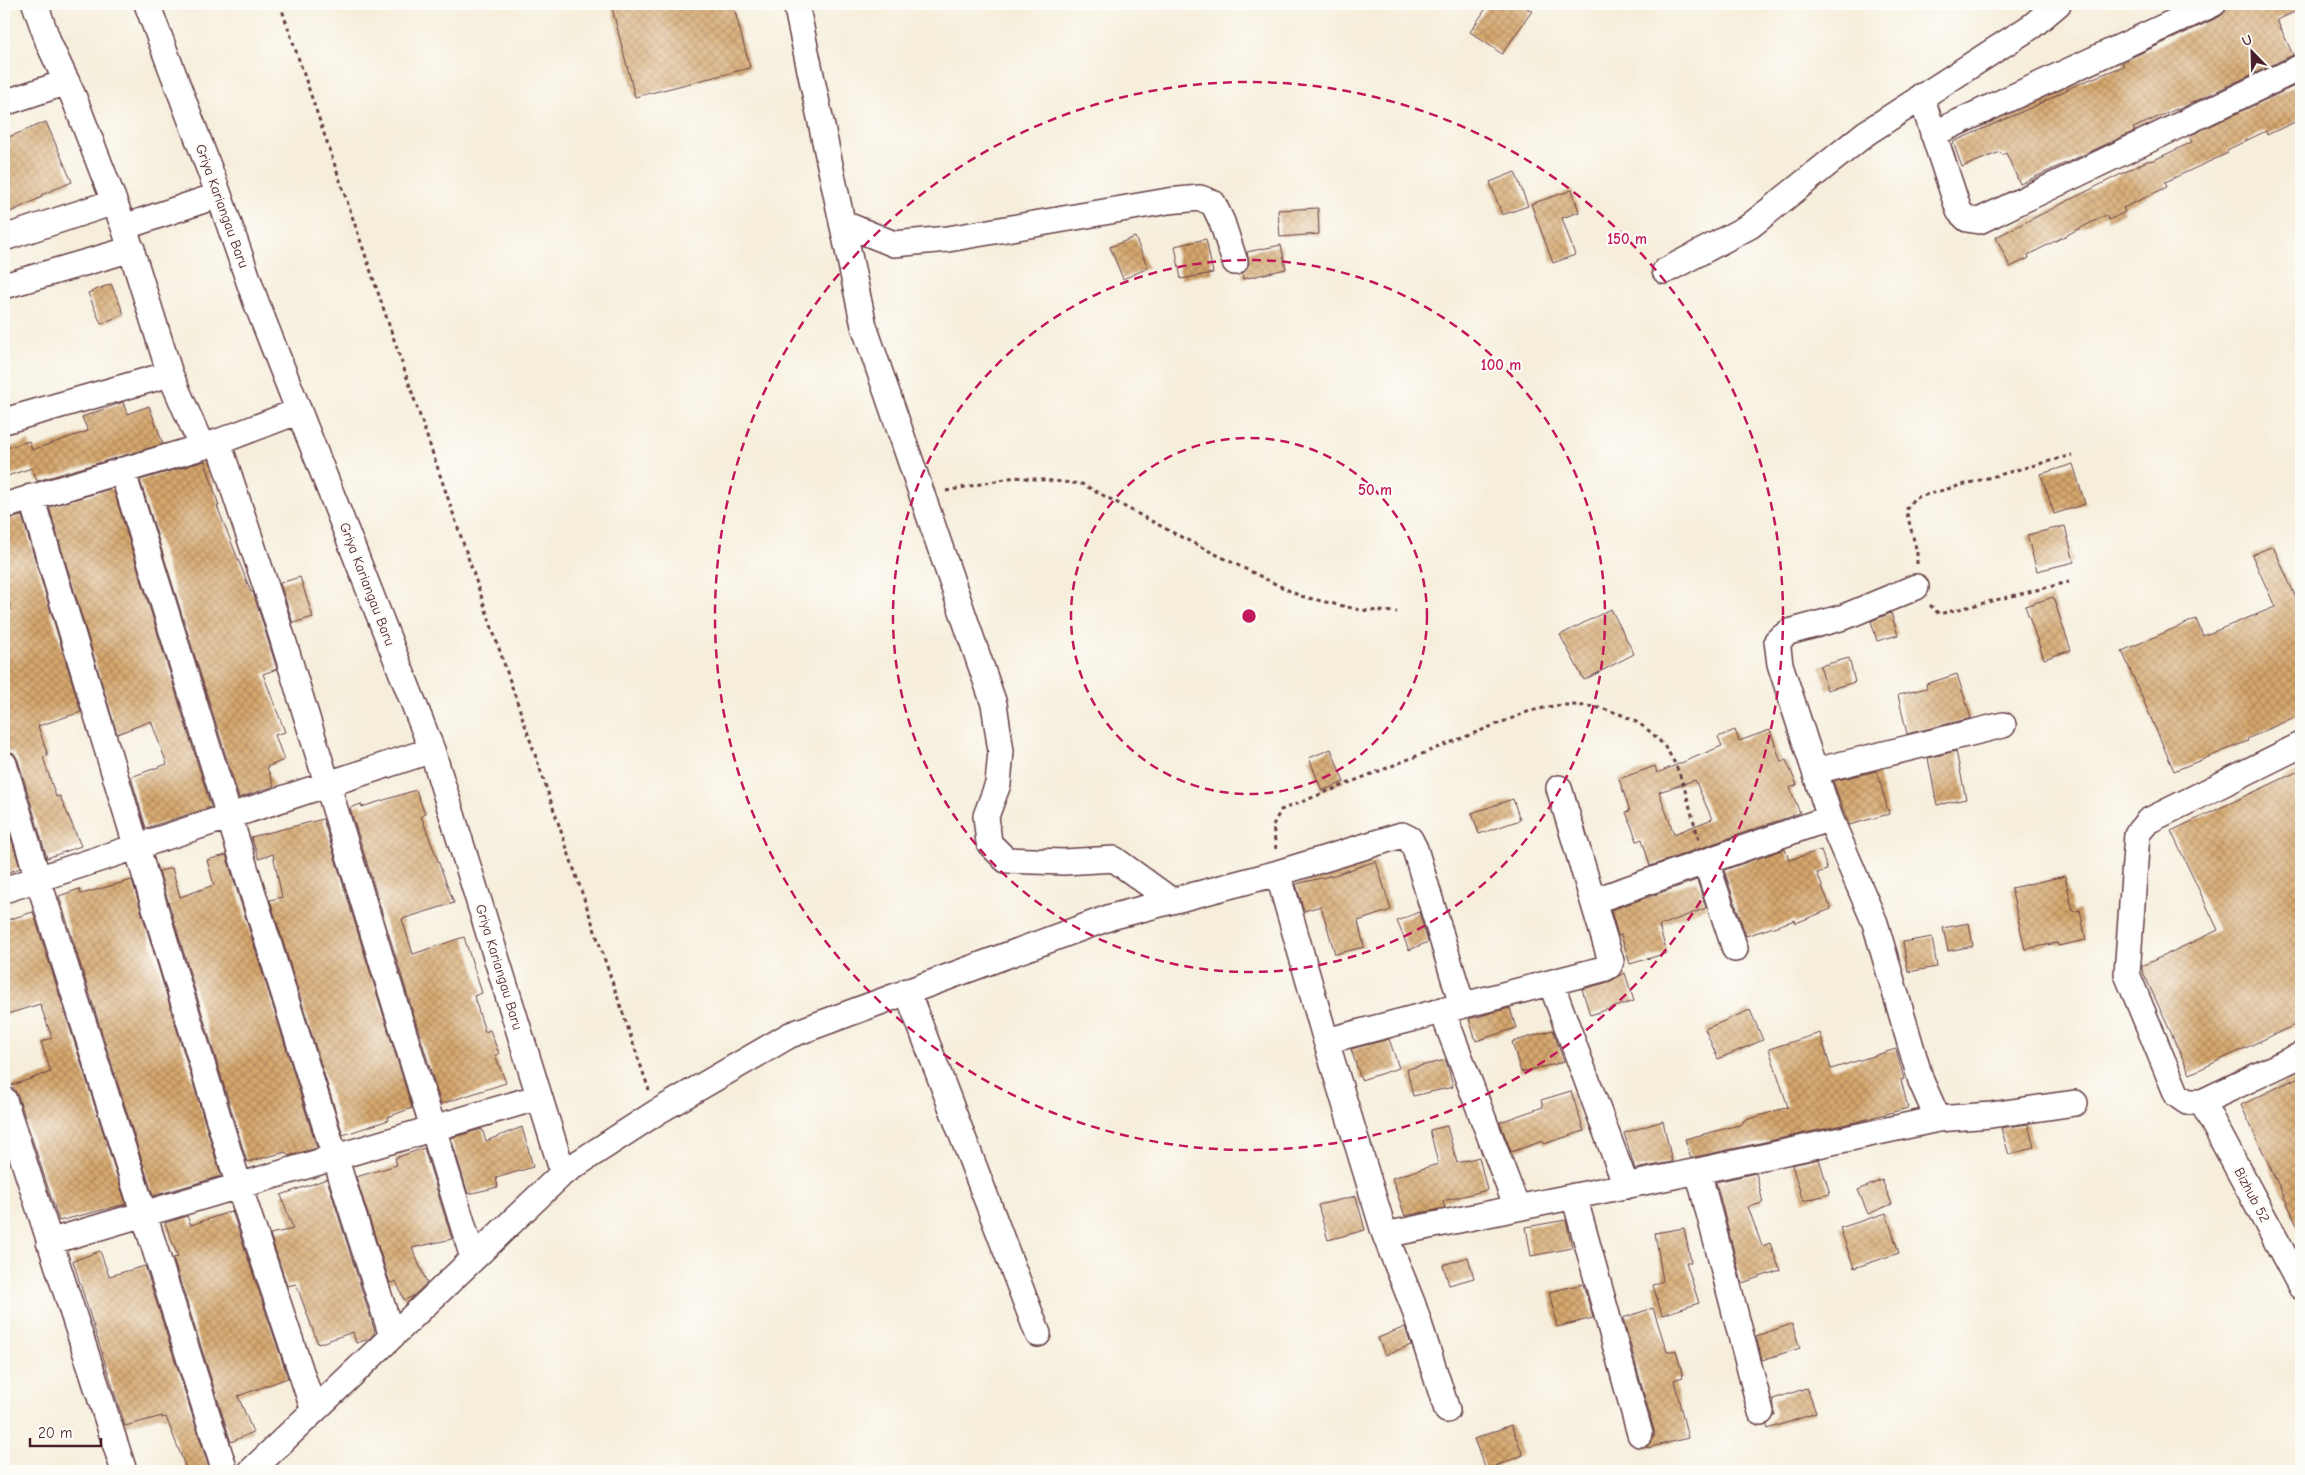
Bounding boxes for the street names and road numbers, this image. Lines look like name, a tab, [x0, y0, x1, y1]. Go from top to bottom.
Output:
street label: Griya Kariangau Baru	[192, 142, 252, 270]
street label: Griya Kariangau Baru	[336, 520, 398, 648]
street label: Griya Kariangau Baru	[472, 902, 526, 1032]
street label: Bizhub 52	[2230, 1165, 2274, 1225]

